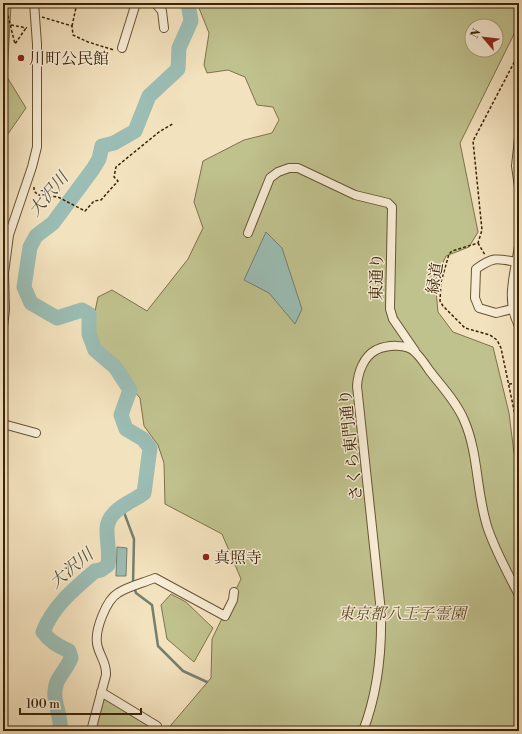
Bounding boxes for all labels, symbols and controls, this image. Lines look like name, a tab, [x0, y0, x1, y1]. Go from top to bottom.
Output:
north arrow	[464, 18, 504, 58]
text: N	[468, 26, 484, 41]
place label: 川町公民館	[29, 49, 109, 69]
marker: 川町公民館	[16, 53, 26, 63]
water label: 大沢川	[24, 167, 75, 221]
street label: 東通り	[367, 253, 387, 301]
street label: 緑道	[423, 261, 447, 296]
street label: さくら東門通り	[335, 388, 367, 502]
water label: 大沢川	[45, 543, 100, 594]
place label: 真照寺	[214, 548, 262, 568]
marker: 真照寺	[201, 552, 211, 562]
park label: 東京都八王子霊園	[338, 604, 469, 624]
scale bar	[20, 690, 141, 716]
text: 100 m	[26, 697, 60, 712]

